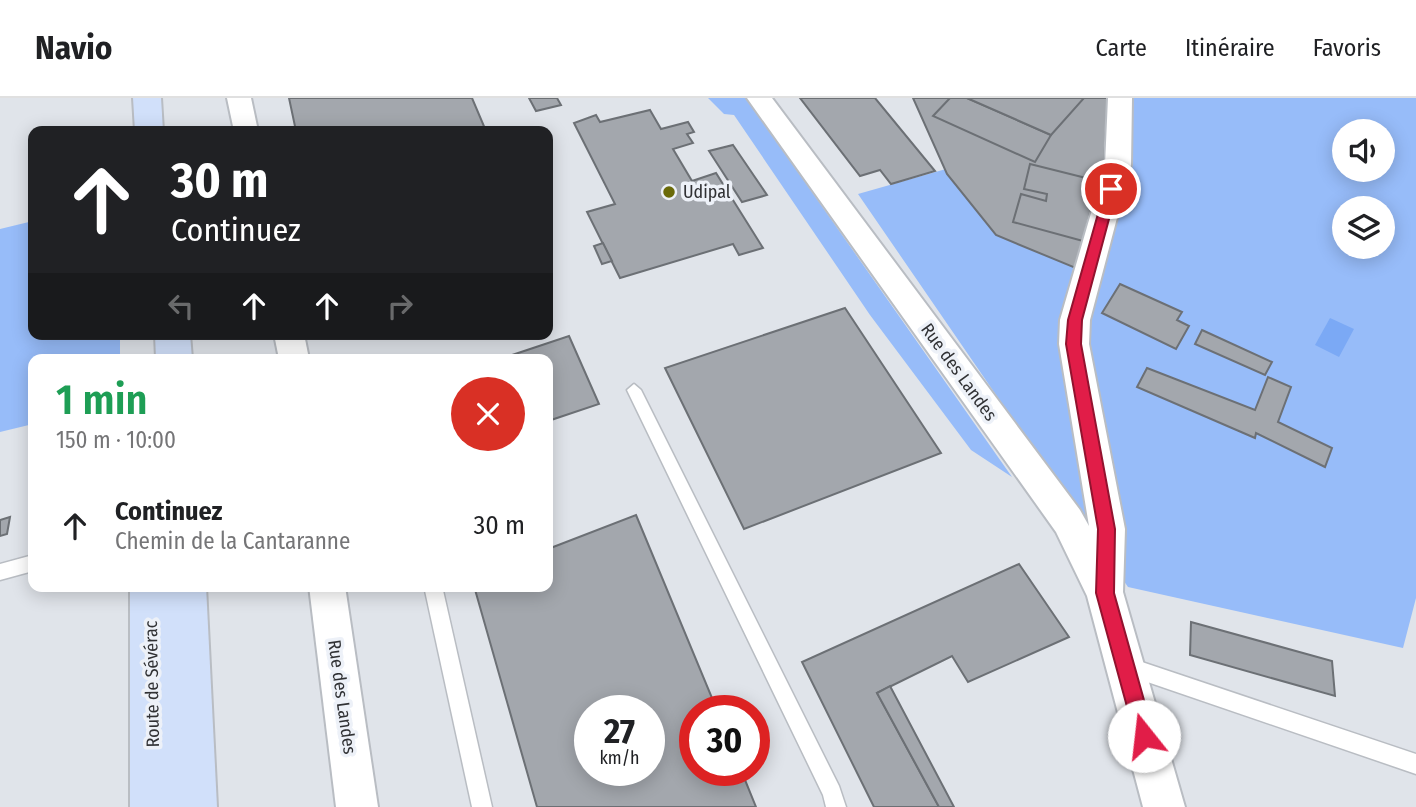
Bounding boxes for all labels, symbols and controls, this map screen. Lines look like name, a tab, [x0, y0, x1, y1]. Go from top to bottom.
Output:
text: Navio	[35, 28, 112, 68]
text: Carte	[1096, 34, 1147, 62]
text: Itinéraire	[1185, 34, 1275, 62]
text: Favoris	[1313, 34, 1381, 62]
map controls	[1332, 119, 1395, 259]
button: sound	[1332, 119, 1395, 182]
text: 30 m	[171, 151, 269, 210]
icon: ahead	[56, 154, 147, 245]
pin	[1081, 159, 1141, 219]
icon: arrive	[1092, 170, 1130, 208]
place label: Udipal	[683, 181, 731, 203]
marker: Udipal	[661, 184, 677, 200]
button: layers	[1332, 196, 1395, 259]
text: Continuez	[171, 211, 301, 249]
icon: left	[162, 287, 200, 325]
icon: ahead	[235, 287, 273, 325]
icon: ahead	[308, 287, 346, 325]
icon: right	[381, 287, 419, 325]
street label: Rue des Landes	[916, 319, 1002, 425]
text: 1 min	[56, 375, 147, 425]
button: close	[451, 377, 525, 451]
text: 150 m · 10:00	[56, 426, 176, 454]
text: Continuez	[115, 496, 222, 527]
icon: ahead	[56, 507, 94, 545]
text: 30 m	[474, 510, 525, 541]
text: Chemin de la Cantaranne	[115, 527, 350, 555]
street label: Route de Sévérac	[140, 620, 164, 748]
street label: Rue des Landes	[323, 638, 361, 756]
speed limit sign: 30	[679, 695, 770, 786]
position arrow	[1107, 699, 1181, 773]
text: 27	[604, 710, 635, 752]
text: km/h	[599, 747, 640, 769]

